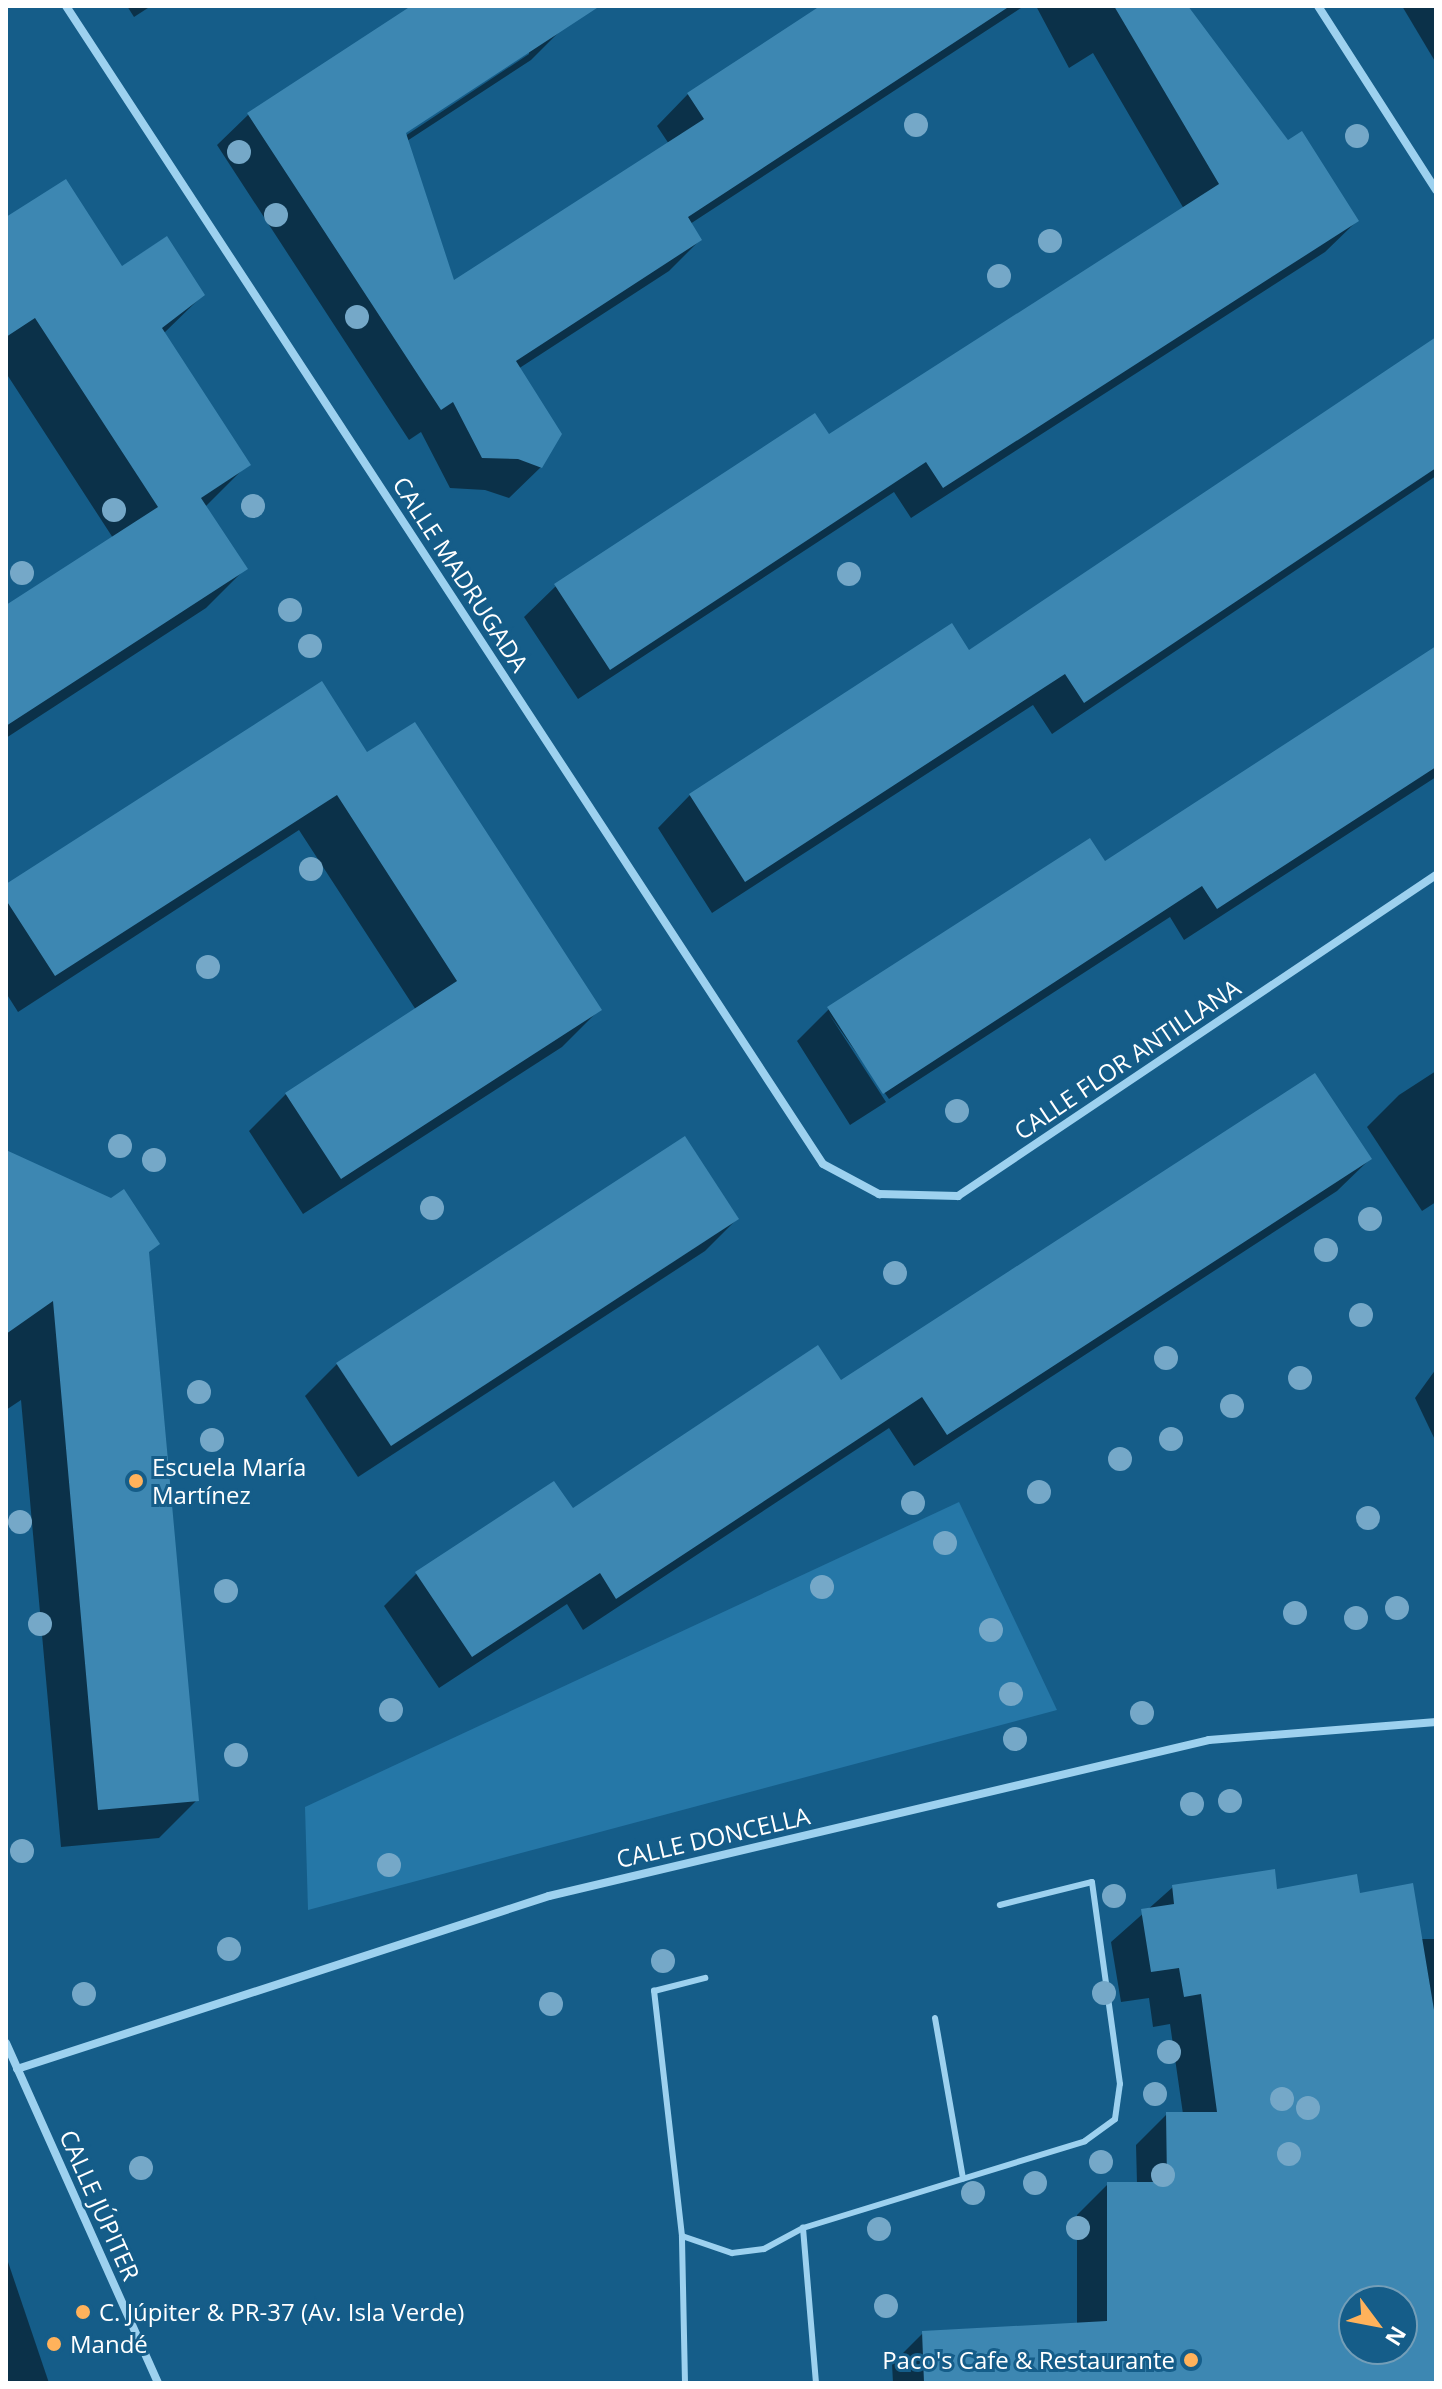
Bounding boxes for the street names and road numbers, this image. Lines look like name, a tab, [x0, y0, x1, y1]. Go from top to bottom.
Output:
street label: CALLE MADRUGADA	[387, 471, 535, 677]
street label: CALLE FLOR ANTILLANA	[1009, 973, 1245, 1145]
street label: CALLE DONCELLA	[613, 1801, 813, 1873]
street label: CALLE JÚPITER	[54, 2125, 146, 2285]

